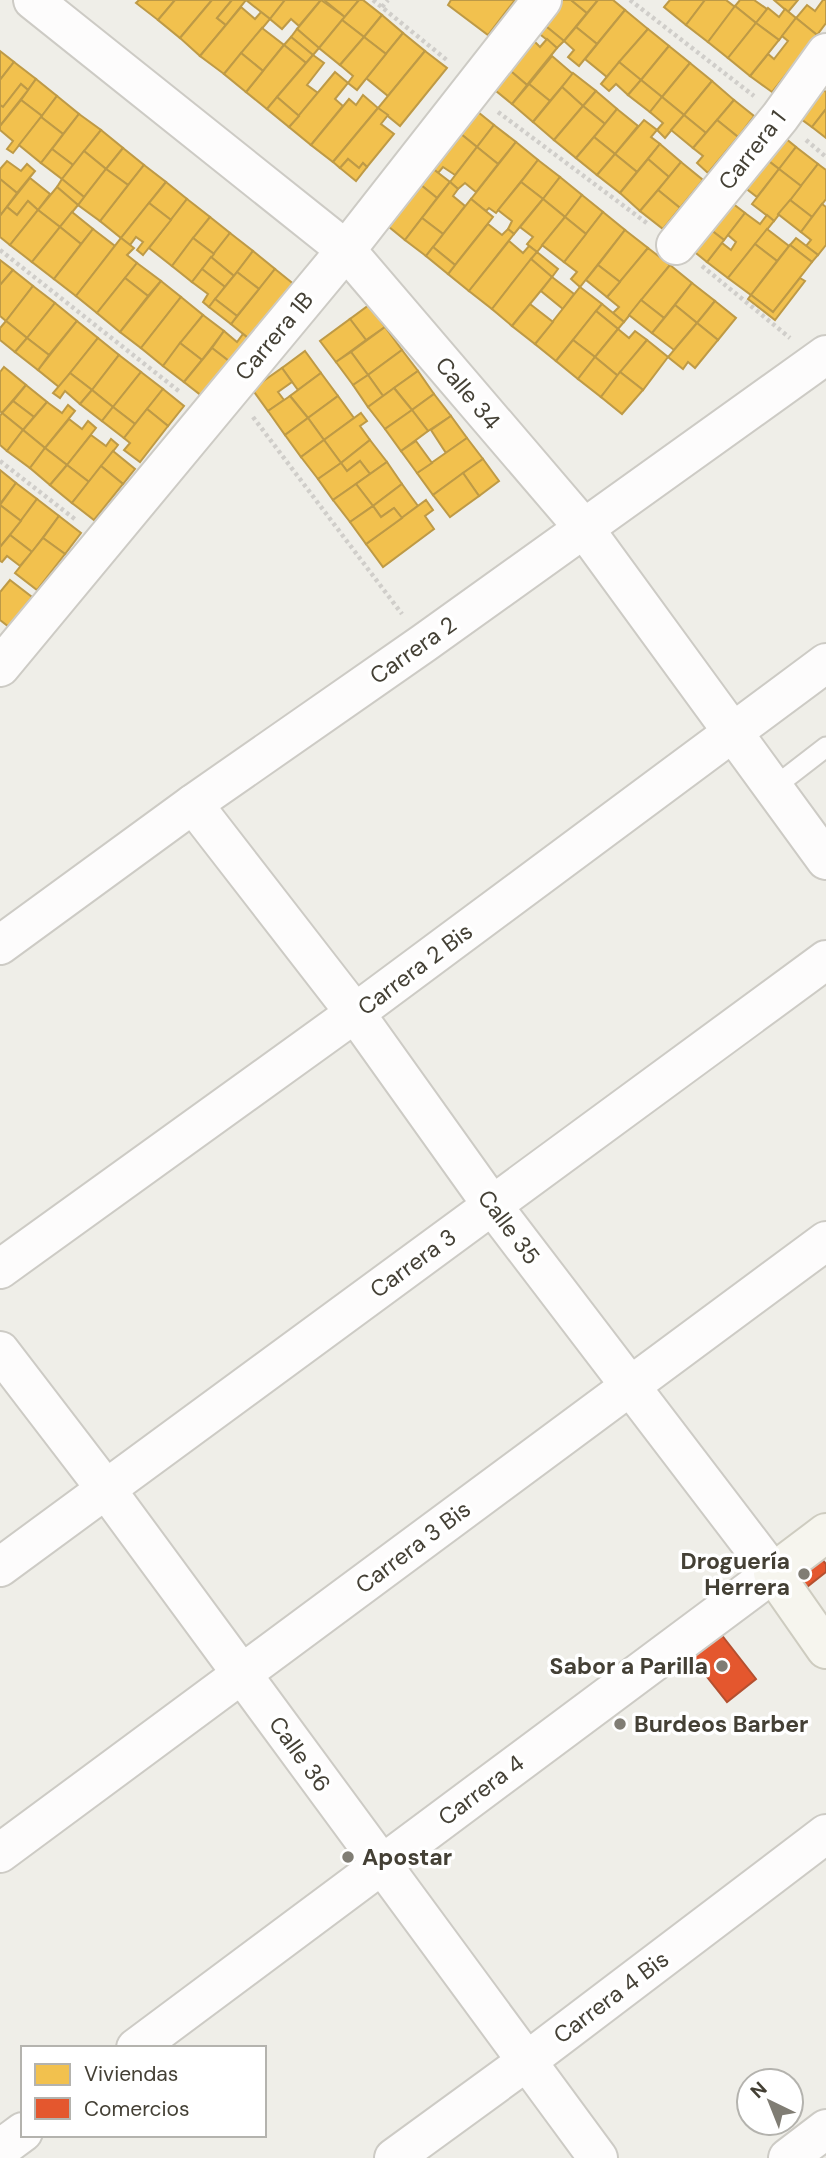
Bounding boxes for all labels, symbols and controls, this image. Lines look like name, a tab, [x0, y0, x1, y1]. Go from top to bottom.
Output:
street label: Carrera 1	[712, 104, 792, 196]
street label: Carrera 1B	[228, 285, 320, 387]
street label: Calle 34	[429, 350, 507, 436]
street label: Carrera 2	[364, 609, 462, 691]
street label: Carrera 2 Bis	[352, 916, 478, 1022]
street label: Calle 35	[471, 1184, 547, 1270]
street label: Carrera 3	[364, 1222, 462, 1304]
street label: Carrera 3 Bis	[349, 1494, 477, 1600]
place label: Droguería Herrera	[680, 1546, 790, 1602]
marker: Droguería Herrera	[796, 1566, 812, 1582]
place label: Sabor a Parilla	[550, 1651, 708, 1681]
marker: Sabor a Parilla	[714, 1658, 730, 1674]
place label: Burdeos Barber	[634, 1709, 809, 1739]
street label: Calle 36	[262, 1710, 338, 1798]
marker: Burdeos Barber	[612, 1716, 628, 1732]
street label: Carrera 4	[432, 1748, 530, 1832]
place label: Apostar	[362, 1842, 452, 1872]
marker: Apostar	[340, 1849, 356, 1865]
street label: Carrera 4 Bis	[547, 1944, 675, 2050]
legend	[21, 2046, 266, 2137]
text: Viviendas	[84, 2060, 178, 2088]
north arrow	[735, 2067, 805, 2137]
text: N	[745, 2076, 772, 2104]
text: Comercios	[84, 2095, 190, 2123]

